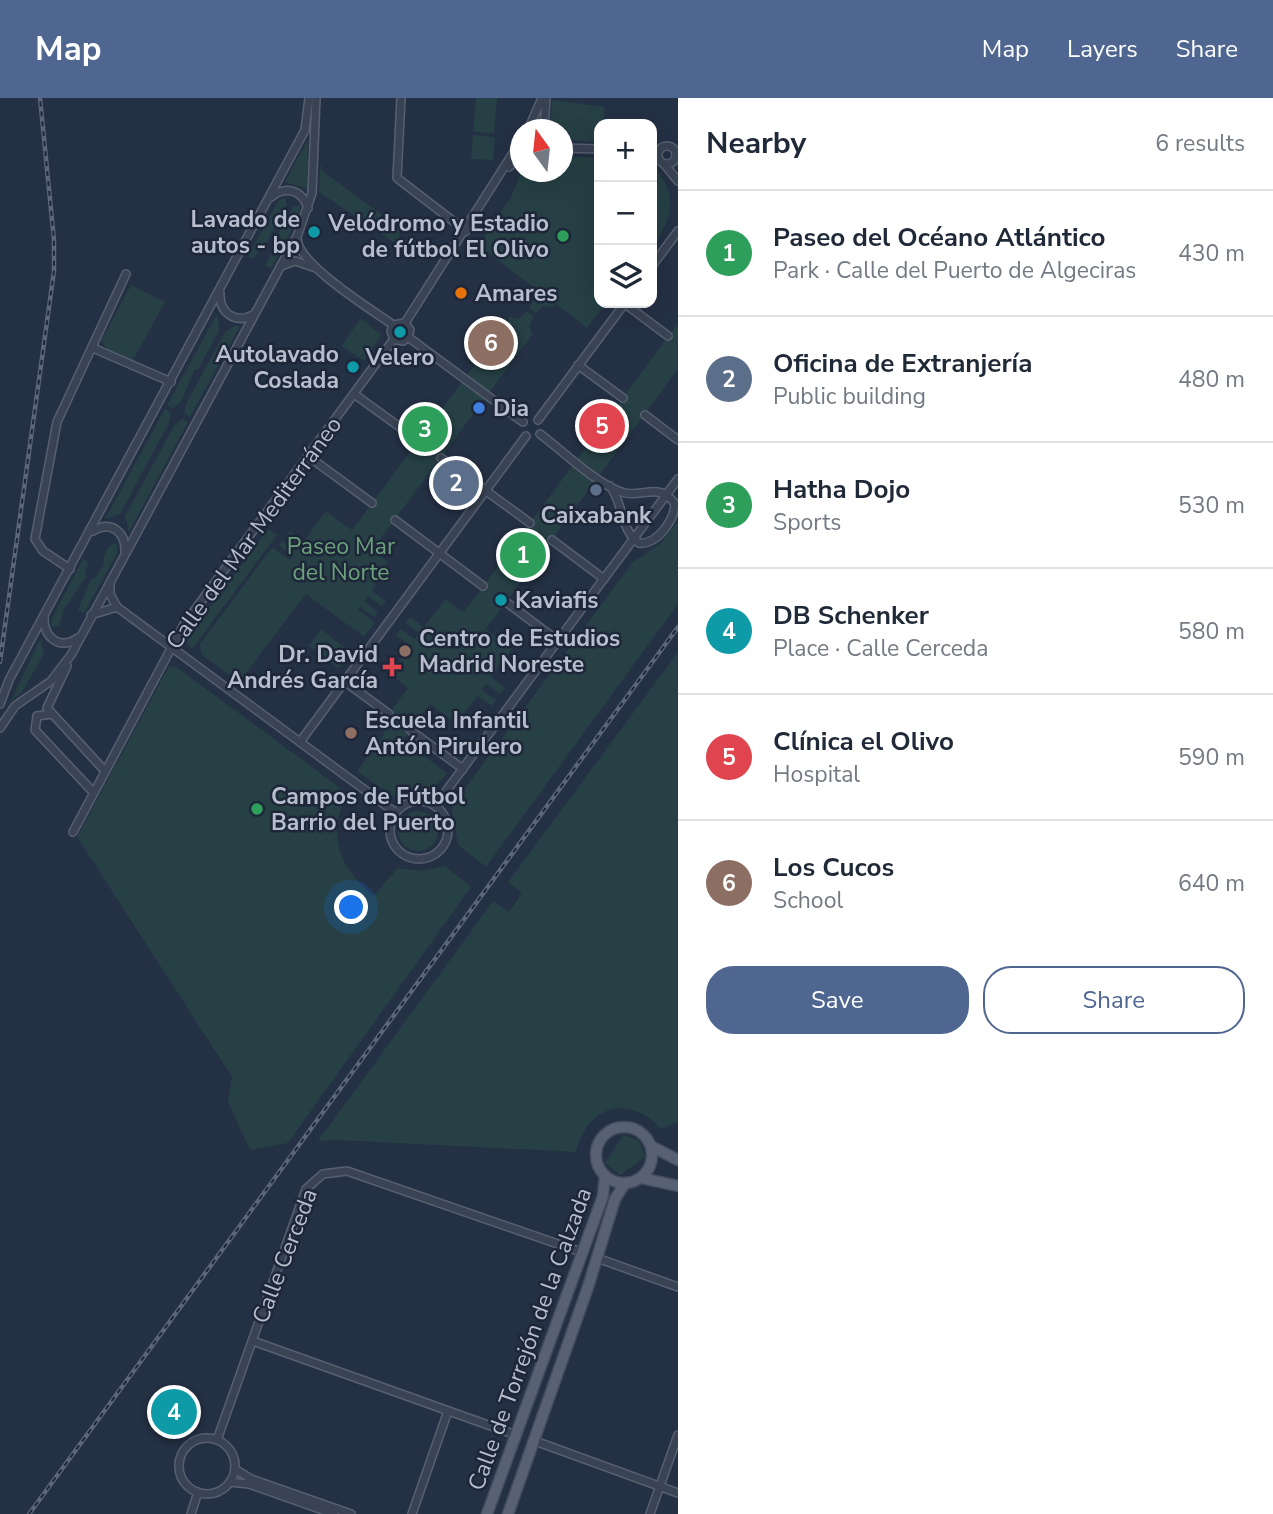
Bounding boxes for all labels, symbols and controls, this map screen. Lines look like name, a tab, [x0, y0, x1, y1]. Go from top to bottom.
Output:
text: Map	[35, 27, 102, 72]
text: Map	[982, 33, 1029, 65]
text: Layers	[1067, 33, 1138, 65]
text: Share	[1176, 33, 1238, 65]
north arrow	[510, 119, 573, 182]
map controls	[594, 119, 657, 308]
button: +	[594, 119, 657, 182]
text: Nearby	[706, 123, 806, 164]
text: 6 results	[1155, 128, 1245, 159]
button: −	[594, 182, 657, 245]
place label: Lavado de autos - bp	[191, 204, 300, 261]
place label: Velódromo y Estadio de fútbol El Olivo	[327, 208, 549, 265]
text: Paseo del Océano Atlántico	[773, 220, 1106, 255]
marker: Lavado de autos - bp	[306, 224, 322, 240]
marker: Velódromo y Estadio de fútbol El Olivo	[555, 228, 571, 244]
text: 1	[722, 238, 736, 269]
text: 430 m	[1178, 238, 1245, 269]
button: layers	[594, 245, 657, 308]
text: Park · Calle del Puerto de Algeciras	[773, 255, 1136, 286]
place label: Amares	[475, 278, 557, 309]
marker: Amares	[453, 285, 469, 301]
pin: 6	[468, 317, 514, 369]
marker: Velero	[392, 324, 408, 340]
place label: Autolavado Coslada	[215, 339, 339, 396]
place label: Velero	[364, 342, 435, 373]
text: Oficina de Extranjería	[773, 346, 1032, 381]
marker: Autolavado Coslada	[345, 359, 361, 375]
text: 2	[722, 364, 736, 395]
text: 480 m	[1178, 364, 1245, 395]
text: Public building	[773, 381, 926, 412]
place label: Dia	[493, 393, 529, 424]
marker: Dia	[471, 400, 487, 416]
pin: 5	[579, 400, 625, 452]
pin: 3	[402, 403, 448, 455]
street label: Calle del Mar Mediterráneo	[159, 410, 349, 656]
pin: 2	[433, 457, 479, 509]
text: Hatha Dojo	[773, 472, 910, 507]
marker: Caixabank	[588, 482, 604, 498]
text: 3	[722, 490, 736, 521]
text: 530 m	[1178, 490, 1245, 521]
place label: Caixabank	[541, 500, 652, 531]
text: Sports	[773, 507, 841, 538]
pin: 1	[500, 529, 546, 581]
park label: Paseo Mar del Norte	[287, 531, 396, 588]
place label: Kaviafis	[515, 585, 599, 616]
marker: Kaviafis	[493, 592, 509, 608]
text: DB Schenker	[773, 598, 929, 633]
text: 4	[722, 616, 736, 647]
text: 580 m	[1178, 616, 1245, 647]
place label: Centro de Estudios Madrid Noreste	[419, 623, 620, 680]
text: Place · Calle Cerceda	[773, 633, 988, 664]
place label: Dr. David Andrés García	[227, 639, 378, 696]
marker: Centro de Estudios Madrid Noreste	[397, 643, 413, 659]
marker: Dr. David Andrés García	[384, 659, 400, 675]
place label: Escuela Infantil Antón Pirulero	[365, 705, 530, 762]
text: Clínica el Olivo	[773, 724, 954, 759]
marker: Escuela Infantil Antón Pirulero	[343, 725, 359, 741]
text: 5	[722, 742, 736, 773]
text: 590 m	[1178, 742, 1245, 773]
text: Hospital	[773, 759, 860, 790]
place label: Campos de Fútbol Barrio del Puerto	[271, 781, 466, 838]
marker: Campos de Fútbol Barrio del Puerto	[249, 801, 265, 817]
text: Los Cucos	[773, 850, 894, 885]
text: 6	[722, 868, 736, 899]
text: 640 m	[1178, 868, 1245, 899]
text: School	[773, 885, 843, 916]
your location	[334, 890, 368, 924]
button: Save	[706, 966, 969, 1034]
button: Share	[983, 966, 1245, 1034]
street label: Calle de Torrejón de la Calzada	[461, 1183, 599, 1495]
street label: Calle Cerceda	[245, 1184, 325, 1328]
pin: 4	[151, 1386, 197, 1438]

